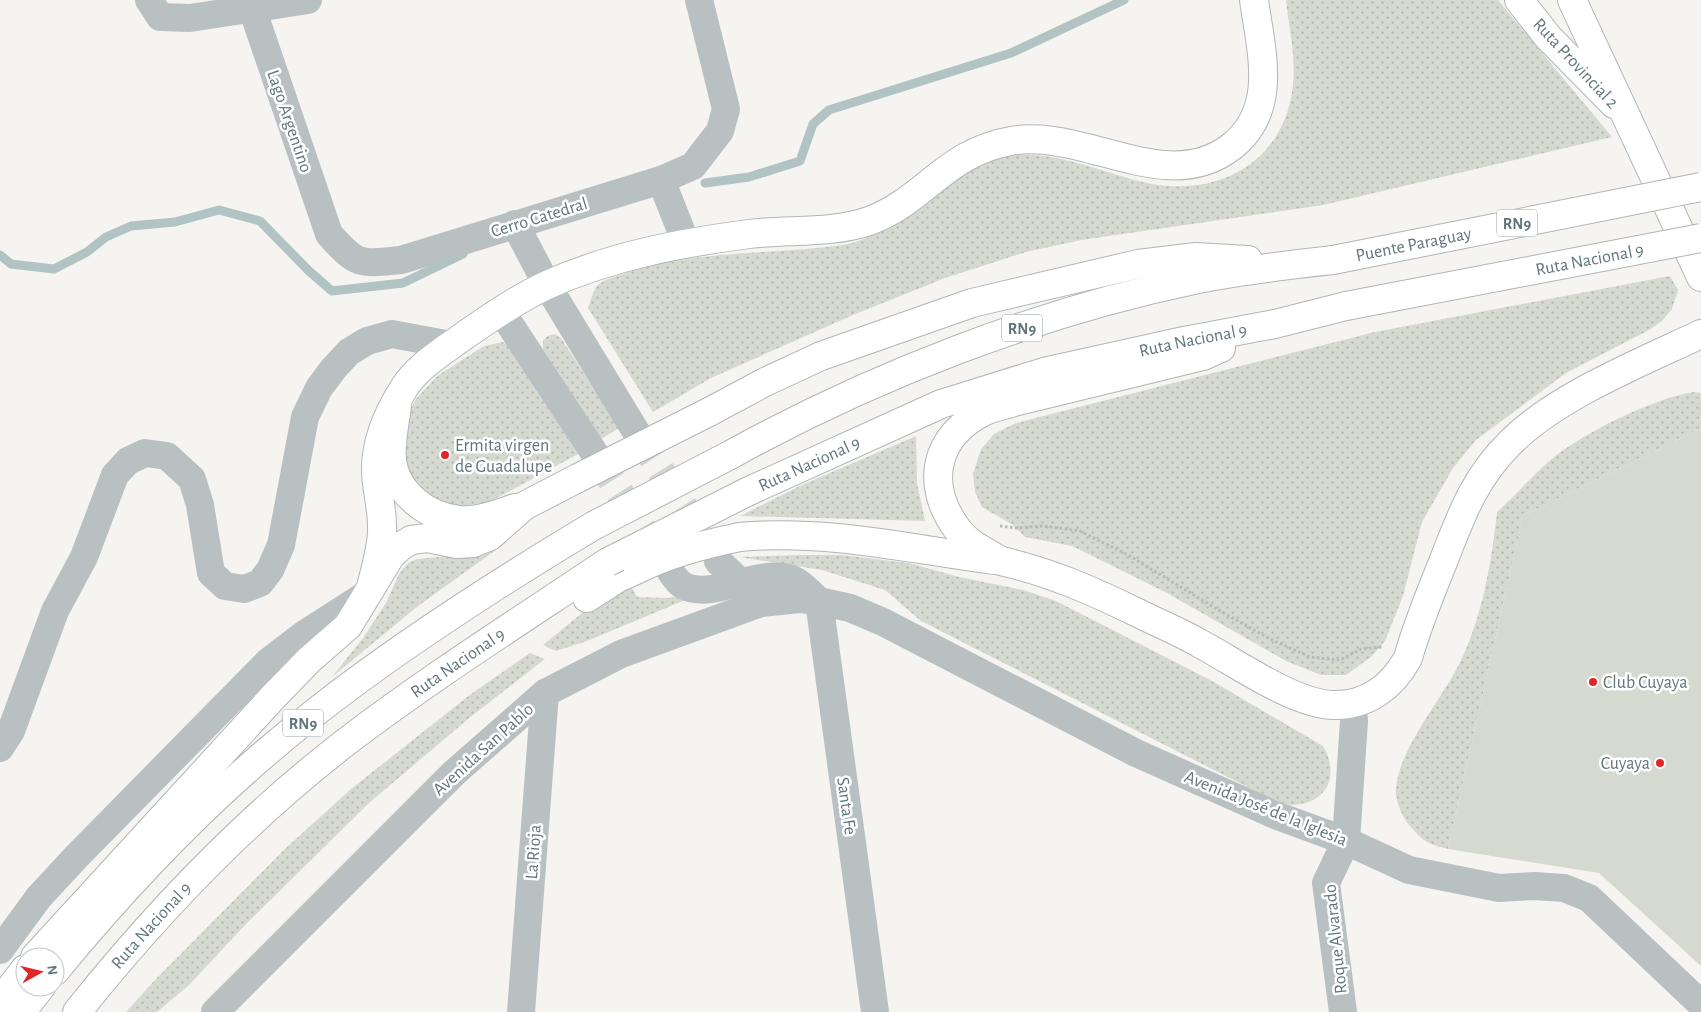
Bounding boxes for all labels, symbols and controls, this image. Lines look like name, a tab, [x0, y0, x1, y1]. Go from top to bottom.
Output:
street label: Ruta Provincial 2	[1529, 15, 1621, 112]
street label: Lago Argentino	[263, 68, 315, 175]
street label: Cerro Catedral	[489, 195, 590, 241]
road number: RN9	[1497, 210, 1537, 237]
street label: Puente Paraguay	[1354, 225, 1473, 265]
street label: Ruta Nacional 9	[1534, 241, 1645, 279]
road number: RN9	[1002, 314, 1042, 342]
street label: Ruta Nacional 9	[1137, 321, 1249, 361]
street label: Ruta Nacional 9	[756, 434, 863, 495]
place label: Ermita virgen de Guadalupe	[455, 437, 552, 476]
marker: Ermita virgen de Guadalupe	[439, 449, 451, 461]
street label: Ruta Nacional 9	[408, 625, 508, 702]
place label: Club Cuyaya	[1603, 674, 1687, 692]
marker: Club Cuyaya	[1587, 676, 1599, 688]
street label: Avenida San Pablo	[430, 700, 537, 799]
road number: RN9	[283, 710, 323, 736]
place label: Cuyaya	[1601, 755, 1650, 773]
marker: Cuyaya	[1654, 757, 1666, 769]
street label: Avenida José de la Iglesia	[1182, 768, 1349, 850]
street label: Santa Fe	[833, 776, 859, 836]
street label: La Rioja	[523, 824, 545, 880]
street label: Ruta Nacional 9	[108, 879, 195, 973]
street label: Roque Alvarado	[1321, 883, 1351, 995]
north arrow	[15, 947, 65, 997]
text: N	[44, 965, 59, 976]

